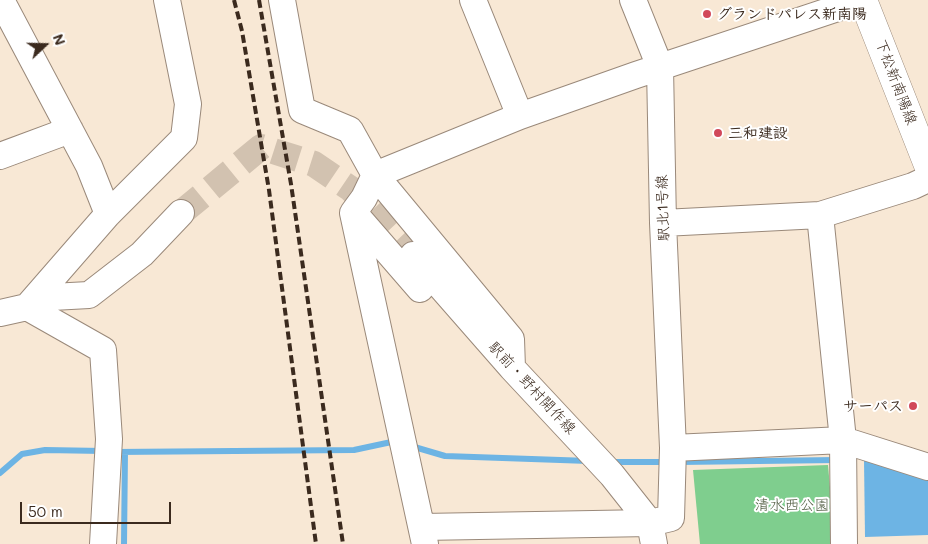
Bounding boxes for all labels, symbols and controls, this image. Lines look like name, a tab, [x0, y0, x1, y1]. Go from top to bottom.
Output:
place label: グランドパレス新南陽	[717, 5, 867, 23]
marker: グランドパレス新南陽	[701, 8, 713, 20]
north arrow	[20, 20, 70, 70]
text: N	[49, 31, 70, 48]
street label: 下松新南陽線	[871, 37, 921, 127]
place label: 三和建設	[728, 124, 788, 142]
marker: 三和建設	[712, 127, 724, 139]
street label: 駅北1号線	[653, 174, 673, 242]
street label: 駅前・野村開作線	[484, 338, 580, 438]
place label: サーパス	[843, 397, 903, 415]
marker: サーパス	[907, 400, 919, 412]
scale bar	[22, 492, 174, 524]
park label: 清水西公園	[755, 496, 829, 514]
text: 50 m	[28, 501, 63, 521]

